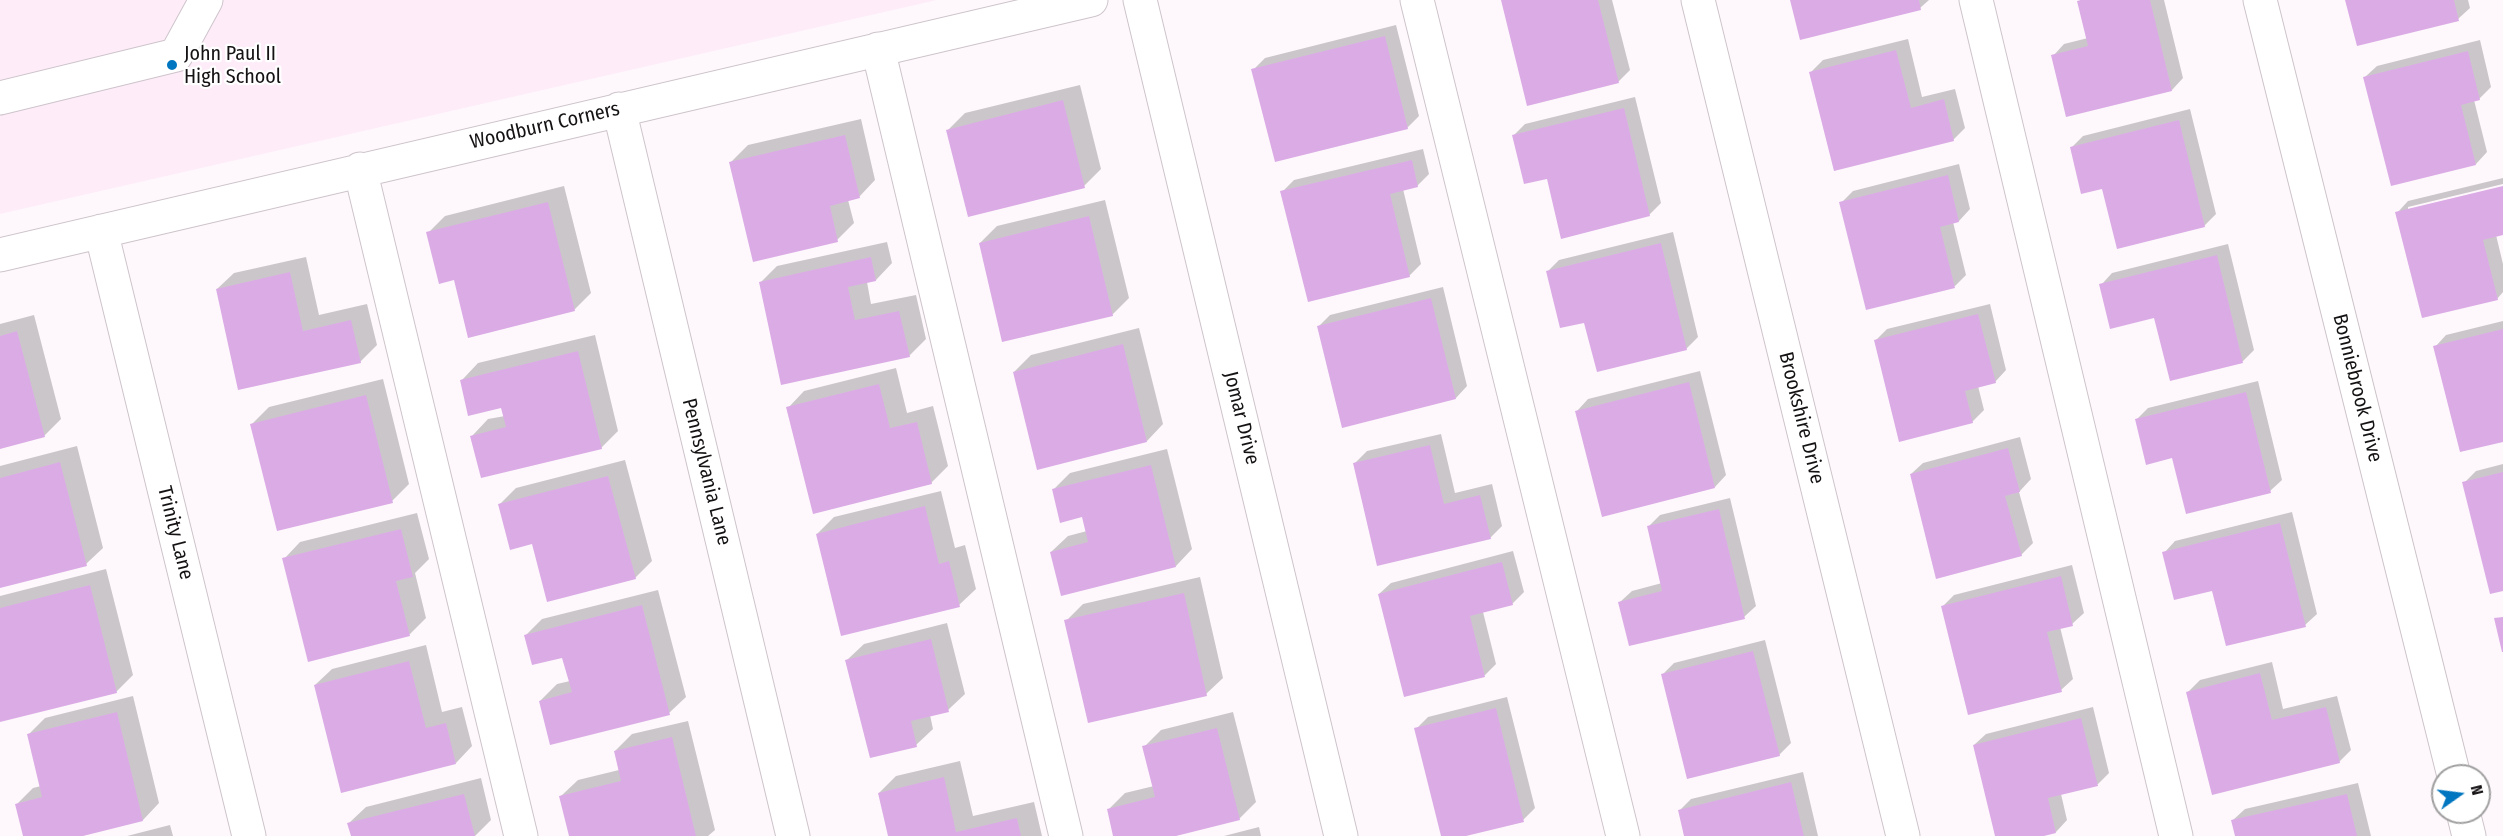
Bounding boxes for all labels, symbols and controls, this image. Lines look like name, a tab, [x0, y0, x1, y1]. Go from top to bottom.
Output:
place label: John Paul II High School	[184, 42, 281, 89]
marker: John Paul II High School	[165, 58, 179, 72]
street label: Woodburn Corners	[468, 97, 622, 155]
street label: Bonniebrook Drive	[2327, 311, 2387, 465]
street label: Brookshire Drive	[1773, 350, 1829, 486]
street label: Jomar Drive	[1218, 369, 1264, 467]
street label: Pennsylvania Lane	[676, 396, 736, 548]
street label: Trinity Lane	[152, 484, 198, 582]
north arrow	[2431, 764, 2491, 824]
text: N	[2467, 783, 2487, 797]

